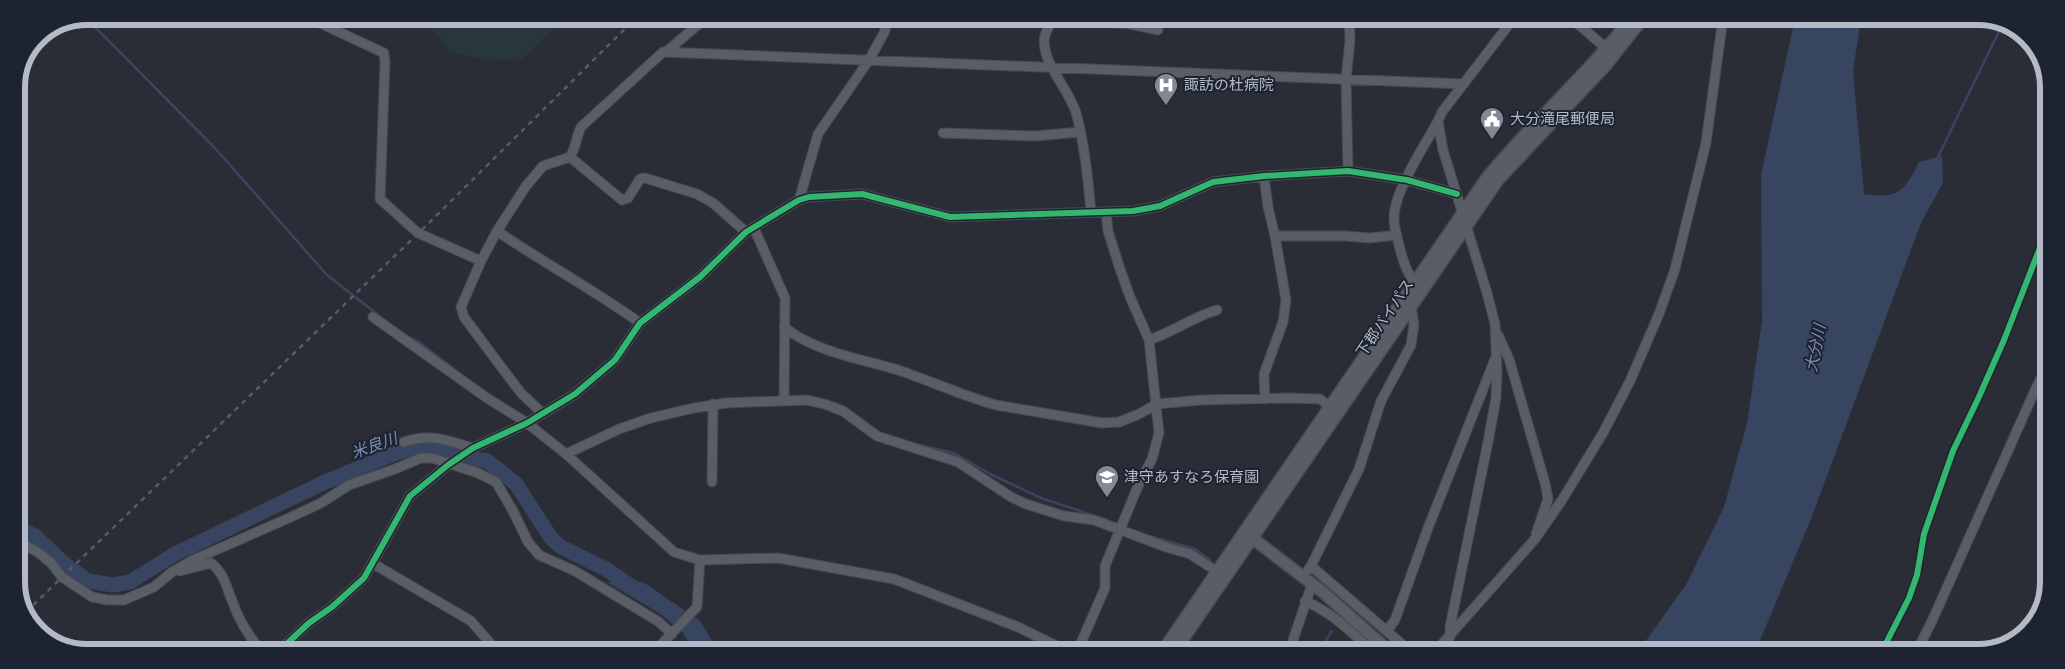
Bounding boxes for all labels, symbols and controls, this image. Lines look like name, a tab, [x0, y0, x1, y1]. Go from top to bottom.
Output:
hospital icon: 諏訪の杜病院	[1153, 72, 1179, 106]
place label: 諏訪の杜病院	[1184, 74, 1274, 95]
public building icon: 大分滝尾郵便局	[1479, 106, 1505, 140]
place label: 大分滝尾郵便局	[1510, 108, 1615, 129]
street label: 下郡バイパス	[1351, 275, 1418, 361]
water label: 大分川	[1800, 320, 1831, 374]
water label: 米良川	[348, 426, 402, 464]
school or university icon: 津守あすなろ保育園	[1094, 464, 1120, 498]
place label: 津守あすなろ保育園	[1124, 466, 1259, 487]

